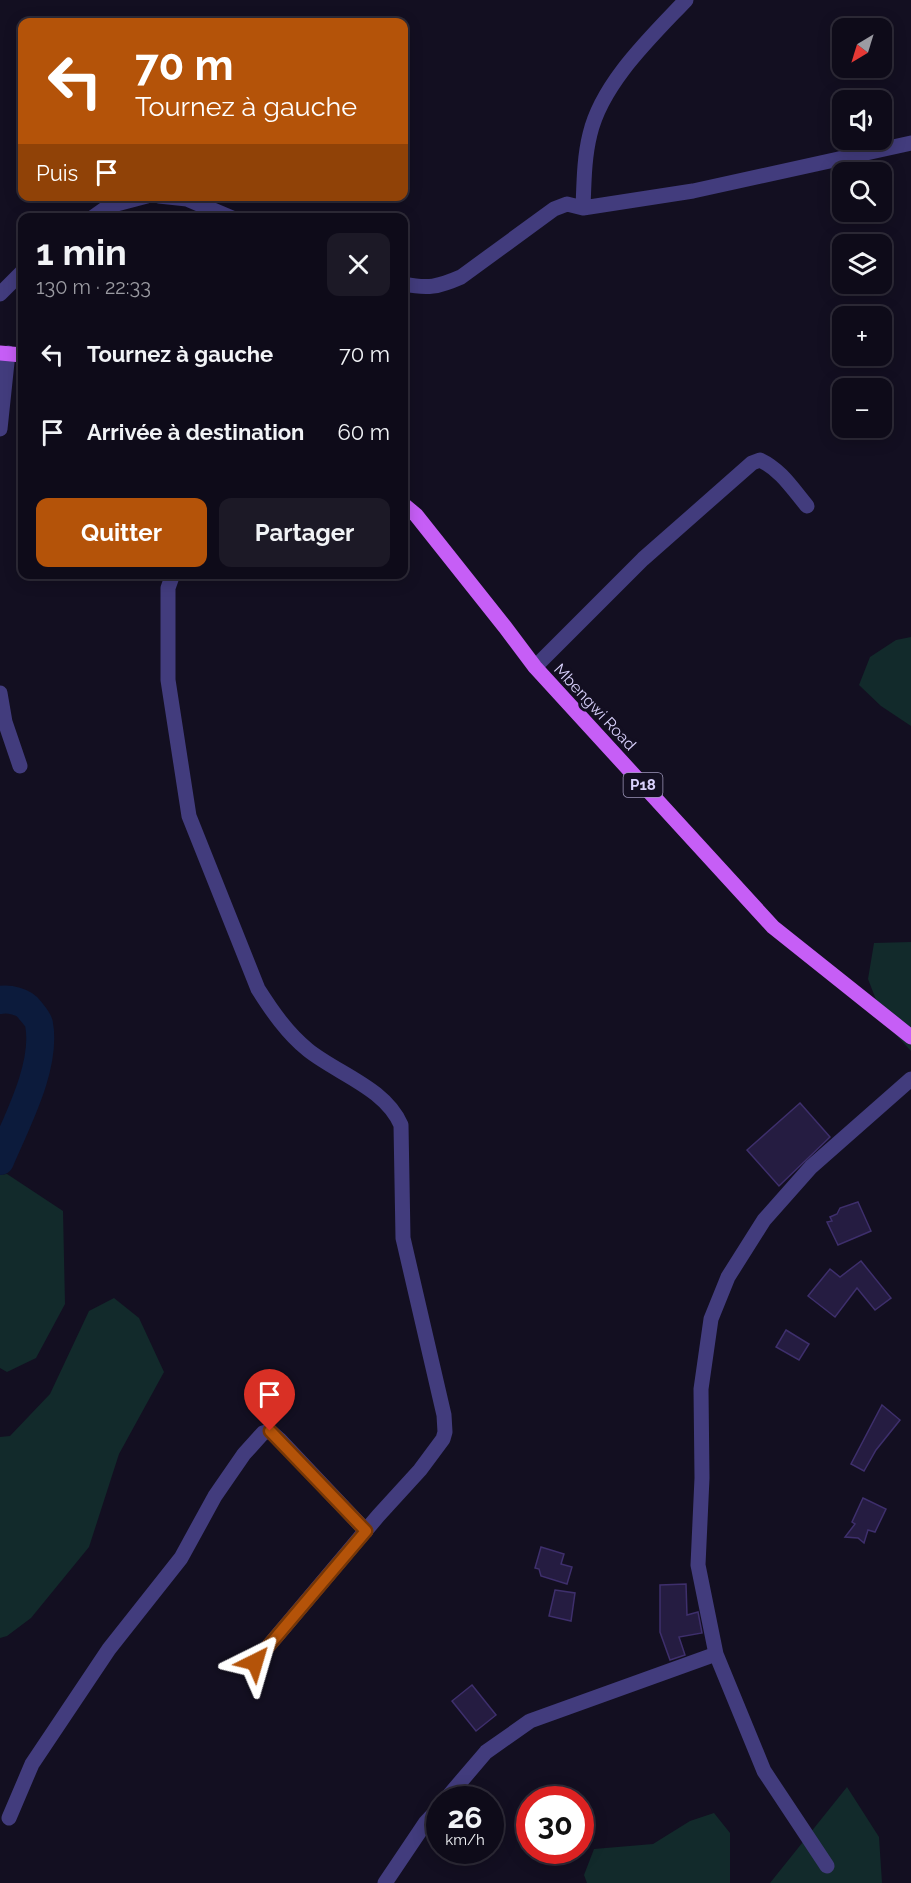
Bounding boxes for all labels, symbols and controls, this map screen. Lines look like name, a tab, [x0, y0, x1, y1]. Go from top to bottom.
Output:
north arrow	[832, 18, 892, 78]
map controls	[832, 18, 892, 438]
text: 70 m	[135, 41, 234, 90]
icon: left	[36, 42, 114, 120]
button: sound	[832, 90, 892, 150]
text: Tournez à gauche	[135, 91, 357, 122]
icon: arrive	[90, 156, 123, 189]
text: Puis	[36, 160, 78, 186]
button: search	[832, 162, 892, 222]
text: 1 min	[36, 231, 127, 273]
button: close	[327, 233, 390, 296]
button: layers	[832, 234, 892, 294]
text: 130 m · 22:33	[36, 275, 151, 299]
button: +	[832, 306, 892, 366]
icon: left	[36, 338, 69, 371]
text: Tournez à gauche	[87, 341, 273, 367]
text: 70 m	[339, 341, 390, 367]
button: −	[832, 378, 892, 438]
icon: arrive	[36, 416, 69, 449]
text: Arrivée à destination	[87, 419, 304, 445]
text: 60 m	[337, 419, 390, 445]
button: Quitter	[36, 498, 207, 567]
button: Partager	[219, 498, 390, 567]
street label: Mbengwi Road	[550, 660, 640, 754]
road number: P18	[624, 773, 662, 797]
pin	[244, 1369, 295, 1431]
icon: arrive	[253, 1378, 286, 1411]
position arrow	[223, 1630, 287, 1694]
speed limit sign: 30	[516, 1786, 594, 1864]
text: 26	[447, 1800, 483, 1835]
text: km/h	[445, 1831, 485, 1849]

